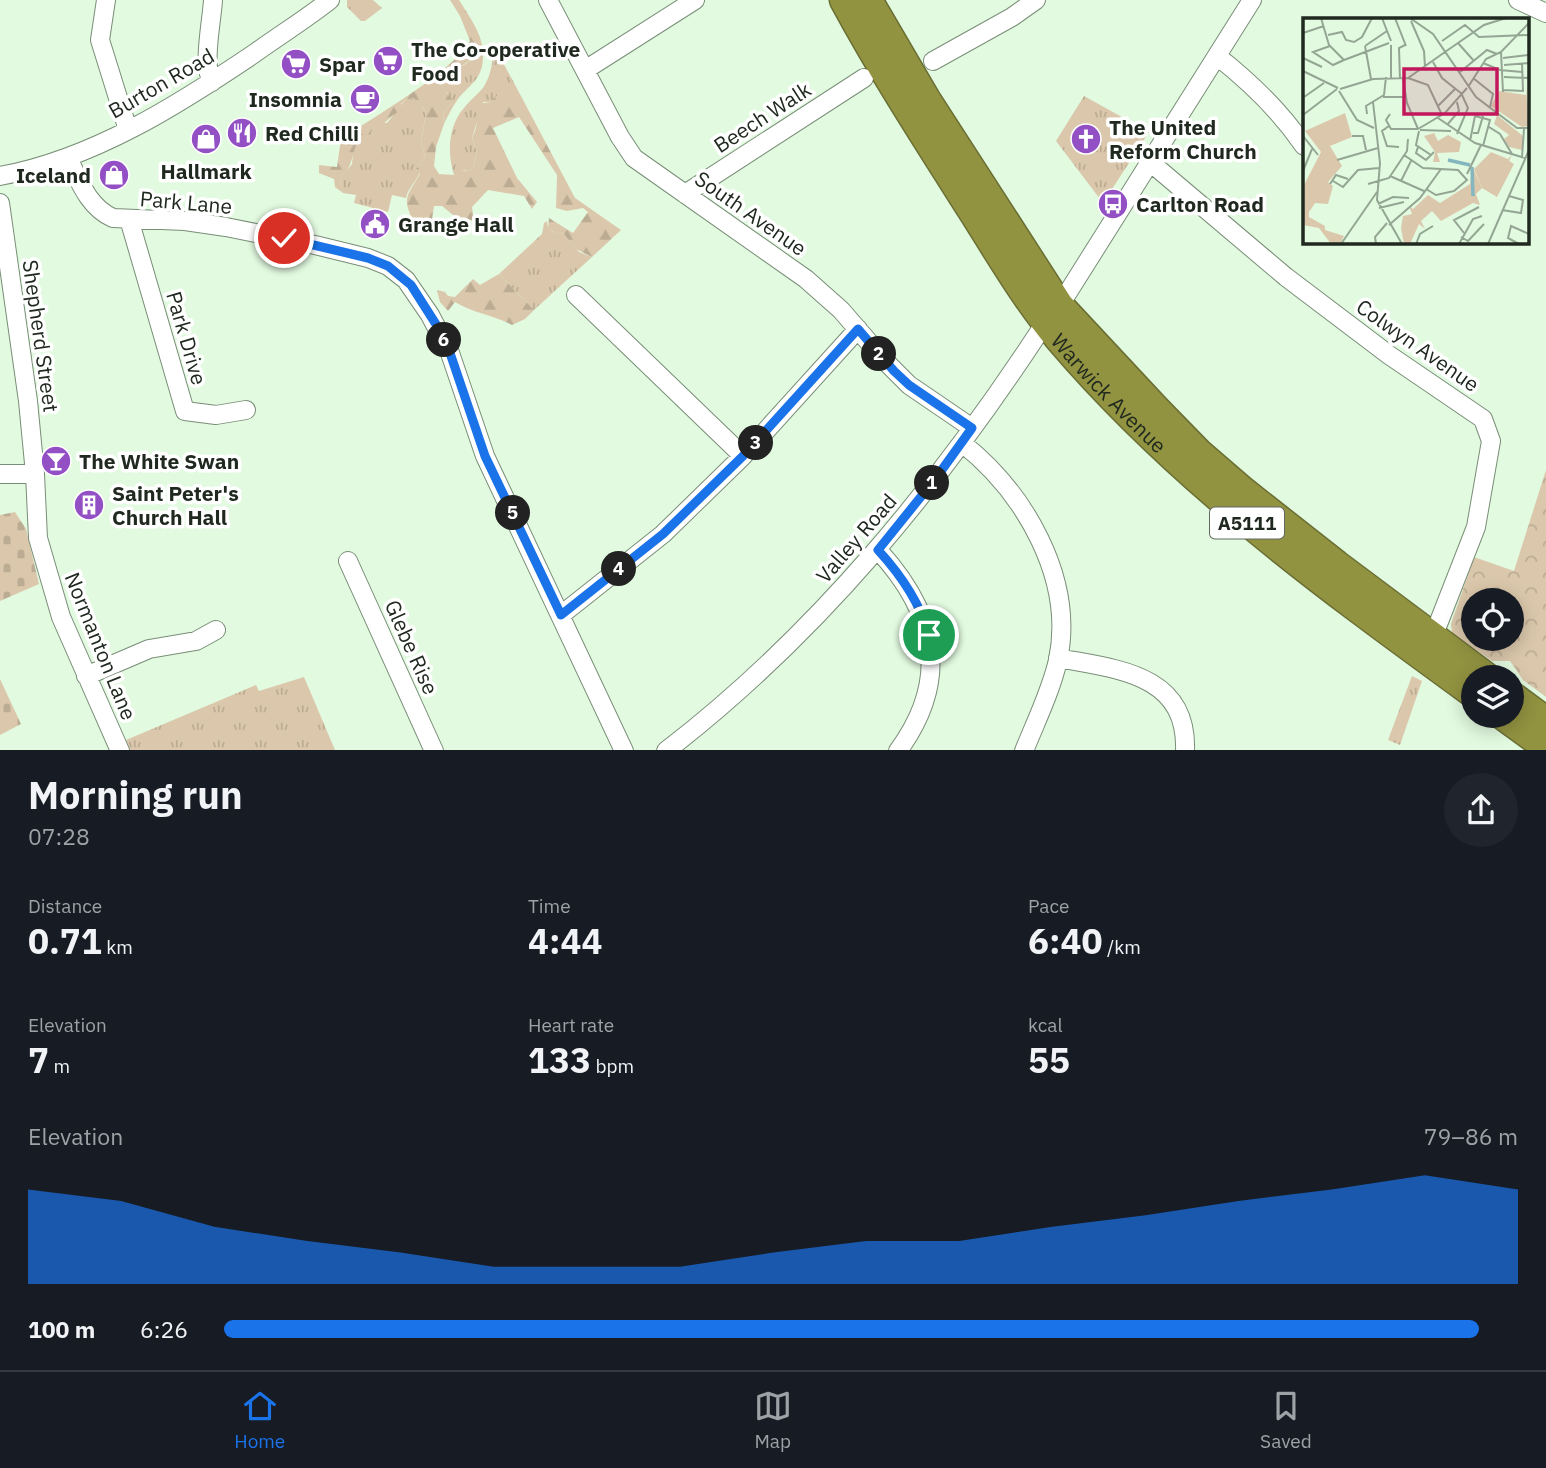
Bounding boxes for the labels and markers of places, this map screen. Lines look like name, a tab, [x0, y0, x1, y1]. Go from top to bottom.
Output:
place label: The Co-operative Food	[411, 35, 581, 87]
supermarket icon: The Co-operative Food	[371, 44, 405, 78]
supermarket icon: Spar	[279, 47, 313, 81]
place label: Spar	[319, 50, 366, 78]
cafe icon: Insomnia	[348, 82, 382, 116]
place label: Insomnia	[249, 85, 342, 113]
place label: The United Reform Church	[1109, 113, 1257, 165]
restaurant icon: Red Chilli	[225, 116, 259, 150]
place label: Red Chilli	[265, 119, 359, 147]
shop icon: Hallmark	[189, 122, 223, 156]
church icon: The United Reform Church	[1069, 122, 1103, 156]
place label: Hallmark	[160, 157, 252, 185]
shop icon: Iceland	[97, 158, 131, 192]
place label: Iceland	[16, 161, 91, 189]
bus stop icon: Carlton Road	[1096, 187, 1130, 221]
place label: Carlton Road	[1136, 190, 1264, 218]
public building icon: Grange Hall	[358, 207, 392, 241]
pin	[254, 208, 314, 268]
place label: Grange Hall	[398, 210, 514, 238]
pin: 6	[426, 322, 462, 358]
pin: 2	[862, 336, 896, 372]
pin: 3	[738, 426, 774, 460]
bar icon: The White Swan	[39, 444, 73, 478]
place label: The White Swan	[79, 447, 239, 475]
pin: 1	[914, 466, 950, 500]
place label: Saint Peter's Church Hall	[112, 479, 239, 531]
building icon: Saint Peter's Church Hall	[72, 488, 106, 522]
pin: 5	[496, 496, 530, 530]
pin: 4	[602, 552, 636, 586]
pin	[899, 605, 959, 665]

